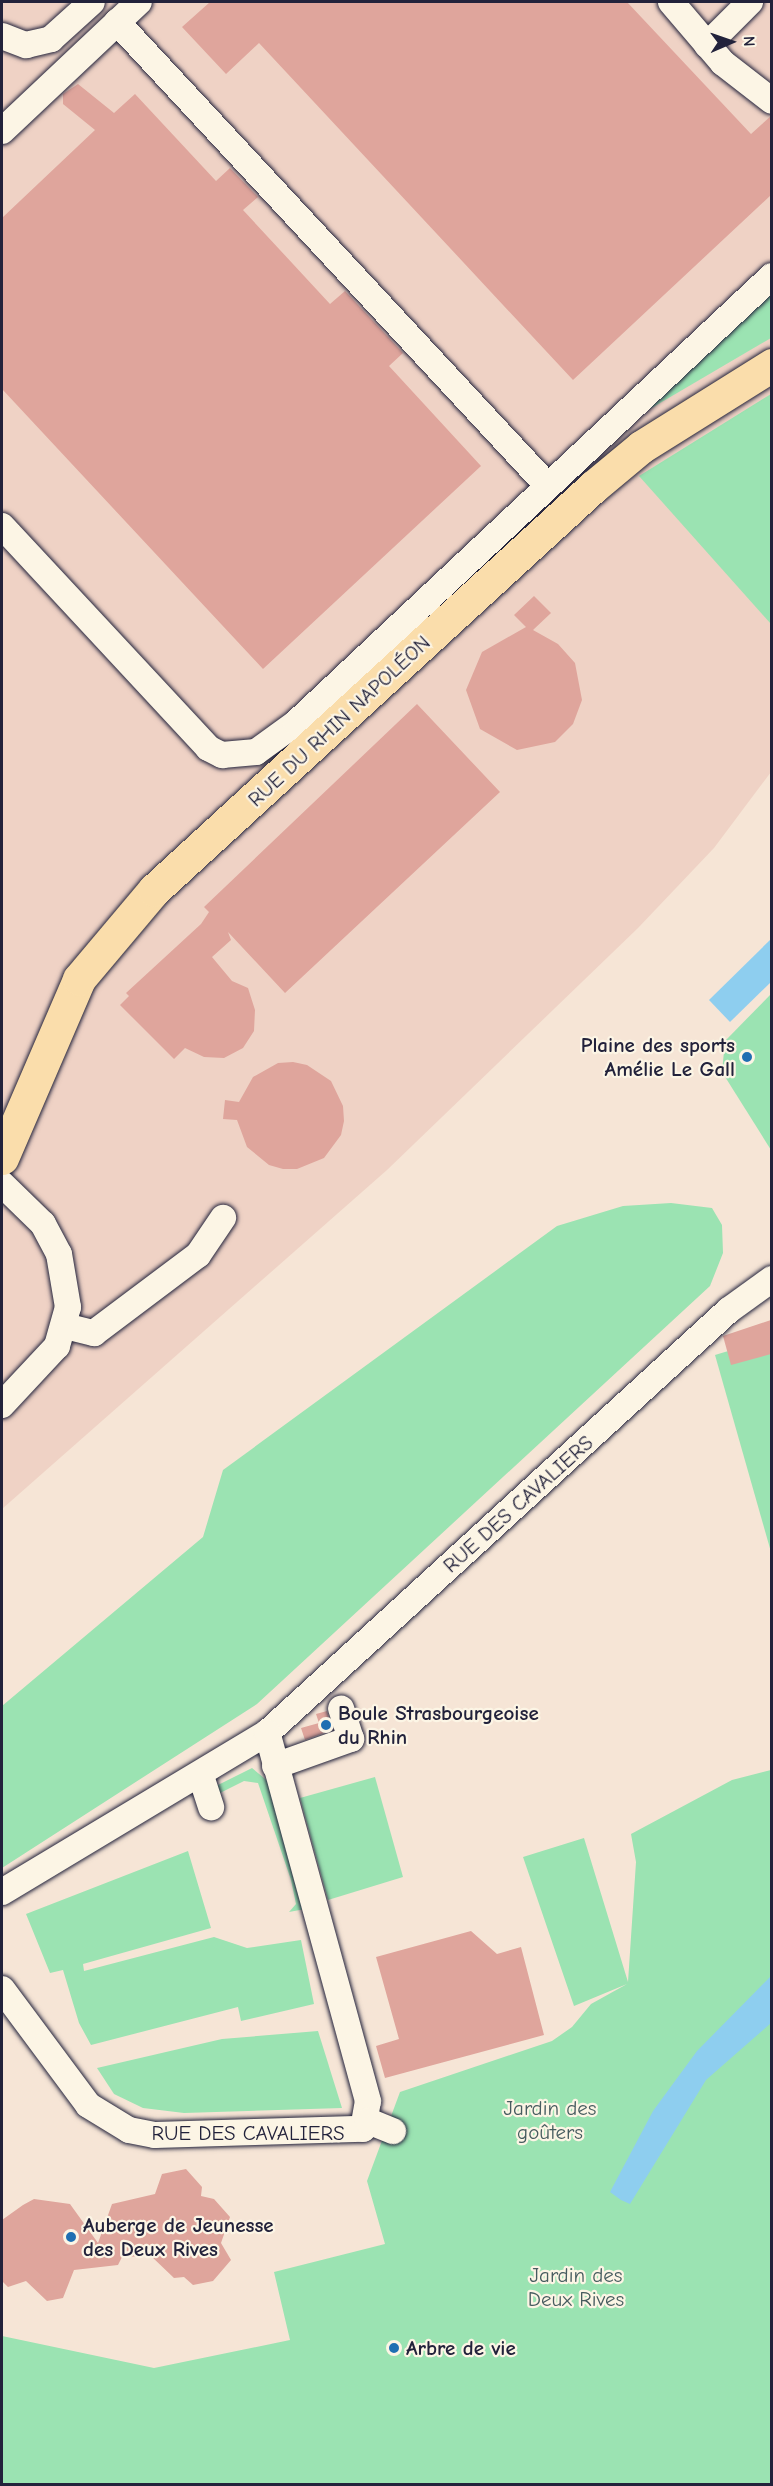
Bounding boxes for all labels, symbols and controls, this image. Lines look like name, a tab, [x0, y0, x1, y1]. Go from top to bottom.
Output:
north arrow	[701, 12, 761, 72]
text: N	[740, 36, 758, 47]
street label: RUE DU RHIN NAPOLÉON	[243, 630, 435, 812]
place label: Plaine des sports Amélie Le Gall	[581, 1032, 735, 1082]
marker: Plaine des sports Amélie Le Gall	[740, 1050, 754, 1064]
street label: RUE DES CAVALIERS	[438, 1430, 598, 1578]
place label: Boule Strasbourgeoise du Rhin	[338, 1700, 539, 1750]
marker: Boule Strasbourgeoise du Rhin	[319, 1718, 333, 1732]
park label: Jardin des goûters	[503, 2095, 597, 2145]
street label: RUE DES CAVALIERS	[151, 2120, 345, 2146]
place label: Auberge de Jeunesse des Deux Rives	[83, 2212, 274, 2262]
marker: Auberge de Jeunesse des Deux Rives	[64, 2230, 78, 2244]
park label: Jardin des Deux Rives	[528, 2262, 624, 2312]
place label: Arbre de vie	[406, 2335, 516, 2361]
marker: Arbre de vie	[387, 2341, 401, 2355]

